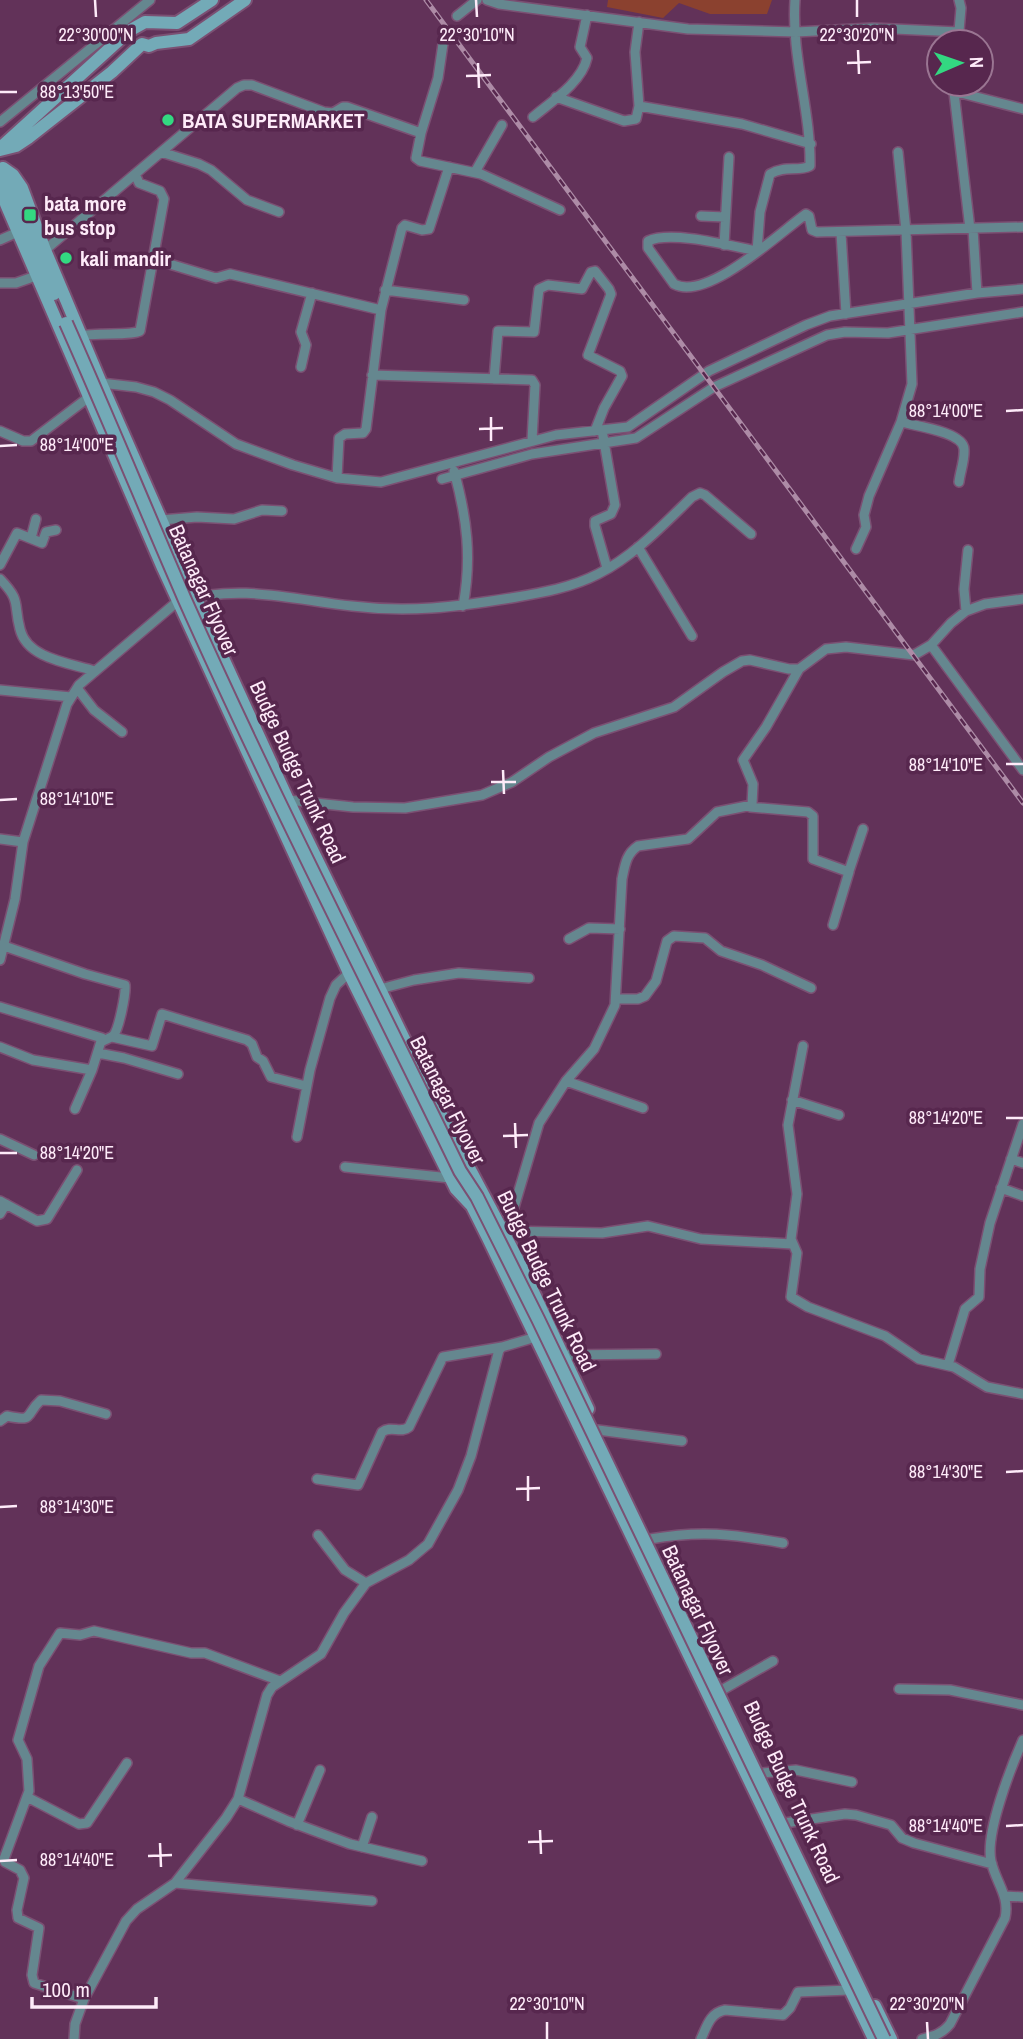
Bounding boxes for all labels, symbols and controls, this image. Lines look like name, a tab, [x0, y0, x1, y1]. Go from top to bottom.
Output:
text: 22°30'00"N	[58, 22, 134, 47]
text: 22°30'10"N	[439, 22, 515, 47]
text: 22°30'20"N	[819, 22, 895, 47]
north arrow	[925, 28, 995, 98]
text: N	[964, 56, 990, 68]
text: 88°13'50"E	[40, 79, 114, 104]
place label: BATA SUPERMARKET	[182, 106, 365, 135]
marker: BATA SUPERMARKET	[160, 112, 176, 128]
place label: bata more bus stop	[44, 189, 126, 242]
marker: bata more bus stop	[22, 207, 38, 223]
place label: kali mandir	[80, 244, 171, 273]
marker: kali mandir	[58, 250, 74, 266]
text: 88°14'00"E	[909, 398, 983, 423]
text: 88°14'00"E	[40, 432, 114, 457]
street label: Batanagar Flyover	[162, 520, 246, 660]
street label: Budge Budge Trunk Road	[243, 676, 353, 868]
text: 88°14'10"E	[909, 752, 983, 777]
text: 88°14'10"E	[40, 786, 114, 811]
street label: Batanagar Flyover	[403, 1031, 493, 1170]
text: 88°14'20"E	[909, 1105, 983, 1130]
text: 88°14'20"E	[40, 1140, 114, 1165]
street label: Budge Budge Trunk Road	[491, 1186, 603, 1376]
text: 88°14'30"E	[909, 1459, 983, 1484]
text: 88°14'30"E	[40, 1494, 114, 1519]
street label: Batanagar Flyover	[655, 1540, 741, 1680]
street label: Budge Budge Trunk Road	[737, 1696, 847, 1888]
text: 88°14'40"E	[909, 1813, 983, 1838]
text: 88°14'40"E	[40, 1847, 114, 1872]
scale bar	[32, 1966, 156, 2010]
text: 100 m	[42, 1975, 90, 2004]
text: 22°30'10"N	[509, 1991, 585, 2016]
text: 22°30'20"N	[889, 1991, 965, 2016]

